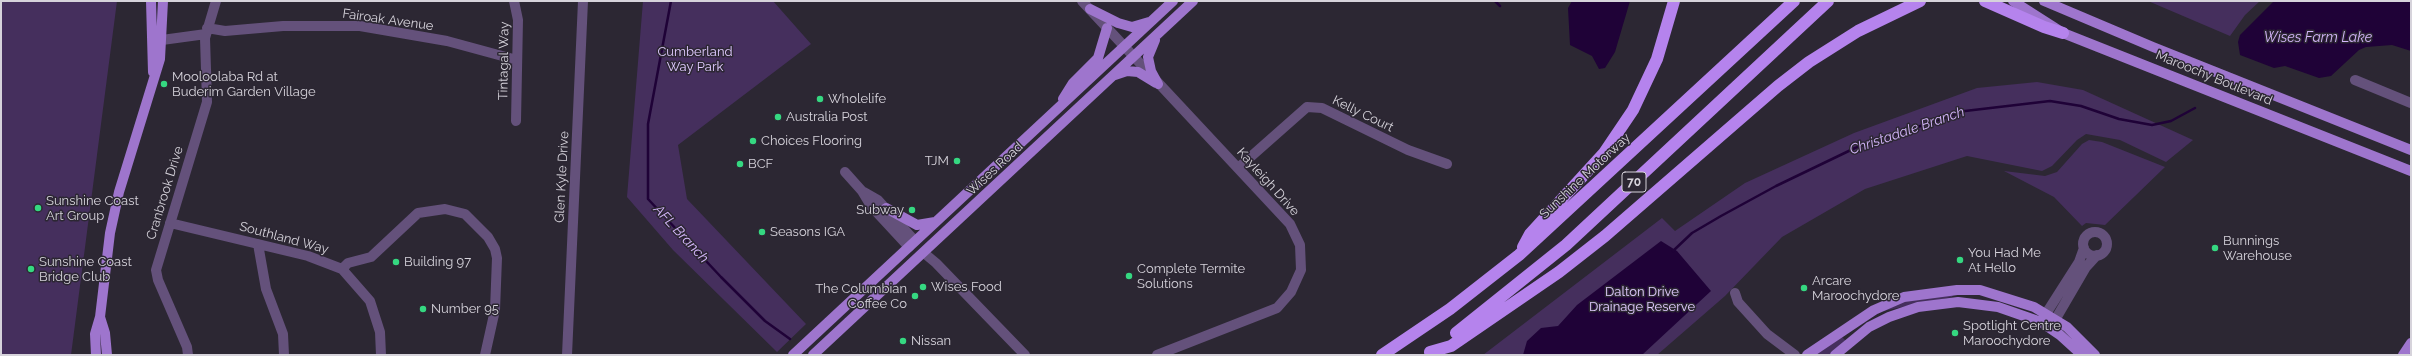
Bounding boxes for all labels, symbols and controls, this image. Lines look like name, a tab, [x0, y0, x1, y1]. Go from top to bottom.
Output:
street label: Fairoak Avenue	[341, 6, 435, 34]
street label: Tintagal Way	[496, 22, 512, 100]
water label: Wises Farm Lake	[2264, 30, 2372, 46]
park label: Cumberland Way Park	[657, 44, 733, 75]
street label: Maroochy Boulevard	[2153, 47, 2275, 109]
place label: Mooloolaba Rd at Buderim Garden Village	[172, 69, 316, 100]
marker: Mooloolaba Rd at Buderim Garden Village	[159, 79, 169, 89]
place label: Wholelife	[828, 91, 886, 107]
street label: Kelly Court	[1330, 93, 1396, 135]
marker: Wholelife	[815, 94, 825, 104]
water label: Christadale Branch	[1847, 103, 1967, 159]
place label: Australia Post	[786, 109, 868, 125]
marker: Australia Post	[773, 112, 783, 122]
street label: Sunshine Motorway	[1536, 130, 1634, 222]
street label: Glen Kyle Drive	[552, 131, 572, 223]
place label: Choices Flooring	[761, 133, 862, 149]
marker: Choices Flooring	[748, 136, 758, 146]
street label: Wises Road	[964, 139, 1026, 199]
street label: Cranbrook Drive	[143, 144, 187, 242]
street label: Kayleigh Drive	[1233, 145, 1303, 219]
place label: TJM	[925, 153, 949, 169]
place label: BCF	[748, 156, 773, 172]
marker: TJM	[952, 156, 962, 166]
marker: BCF	[735, 159, 745, 169]
road number: 70	[1622, 172, 1646, 192]
place label: Sunshine Coast Art Group	[46, 193, 139, 224]
water label: AFL Branch	[650, 201, 712, 267]
place label: Subway	[856, 202, 904, 218]
marker: Sunshine Coast Art Group	[33, 203, 43, 213]
marker: Subway	[907, 205, 917, 215]
street label: Southland Way	[238, 219, 330, 257]
place label: Seasons IGA	[770, 224, 845, 240]
marker: Seasons IGA	[757, 227, 767, 237]
place label: Bunnings Warehouse	[2223, 233, 2292, 264]
marker: Bunnings Warehouse	[2210, 243, 2220, 253]
place label: You Had Me At Hello	[1968, 245, 2041, 276]
place label: Sunshine Coast Bridge Club	[39, 254, 132, 285]
place label: Building 97	[404, 254, 471, 270]
marker: You Had Me At Hello	[1955, 255, 1965, 265]
marker: Building 97	[391, 257, 401, 267]
place label: Complete Termite Solutions	[1137, 261, 1245, 292]
marker: Sunshine Coast Bridge Club	[26, 264, 36, 274]
marker: Complete Termite Solutions	[1124, 271, 1134, 281]
place label: Arcare Maroochydore	[1812, 273, 1899, 304]
place label: Wises Food	[931, 279, 1002, 295]
place label: The Columbian Coffee Co	[815, 281, 907, 312]
marker: Wises Food	[918, 282, 928, 292]
marker: Arcare Maroochydore	[1799, 283, 1809, 293]
park label: Dalton Drive Drainage Reserve	[1589, 284, 1695, 315]
marker: The Columbian Coffee Co	[910, 291, 920, 301]
place label: Number 95	[431, 301, 499, 317]
marker: Number 95	[418, 304, 428, 314]
place label: Spotlight Centre Maroochydore	[1963, 318, 2061, 349]
marker: Spotlight Centre Maroochydore	[1950, 328, 1960, 338]
place label: Nissan	[911, 333, 951, 349]
marker: Nissan	[898, 336, 908, 346]

